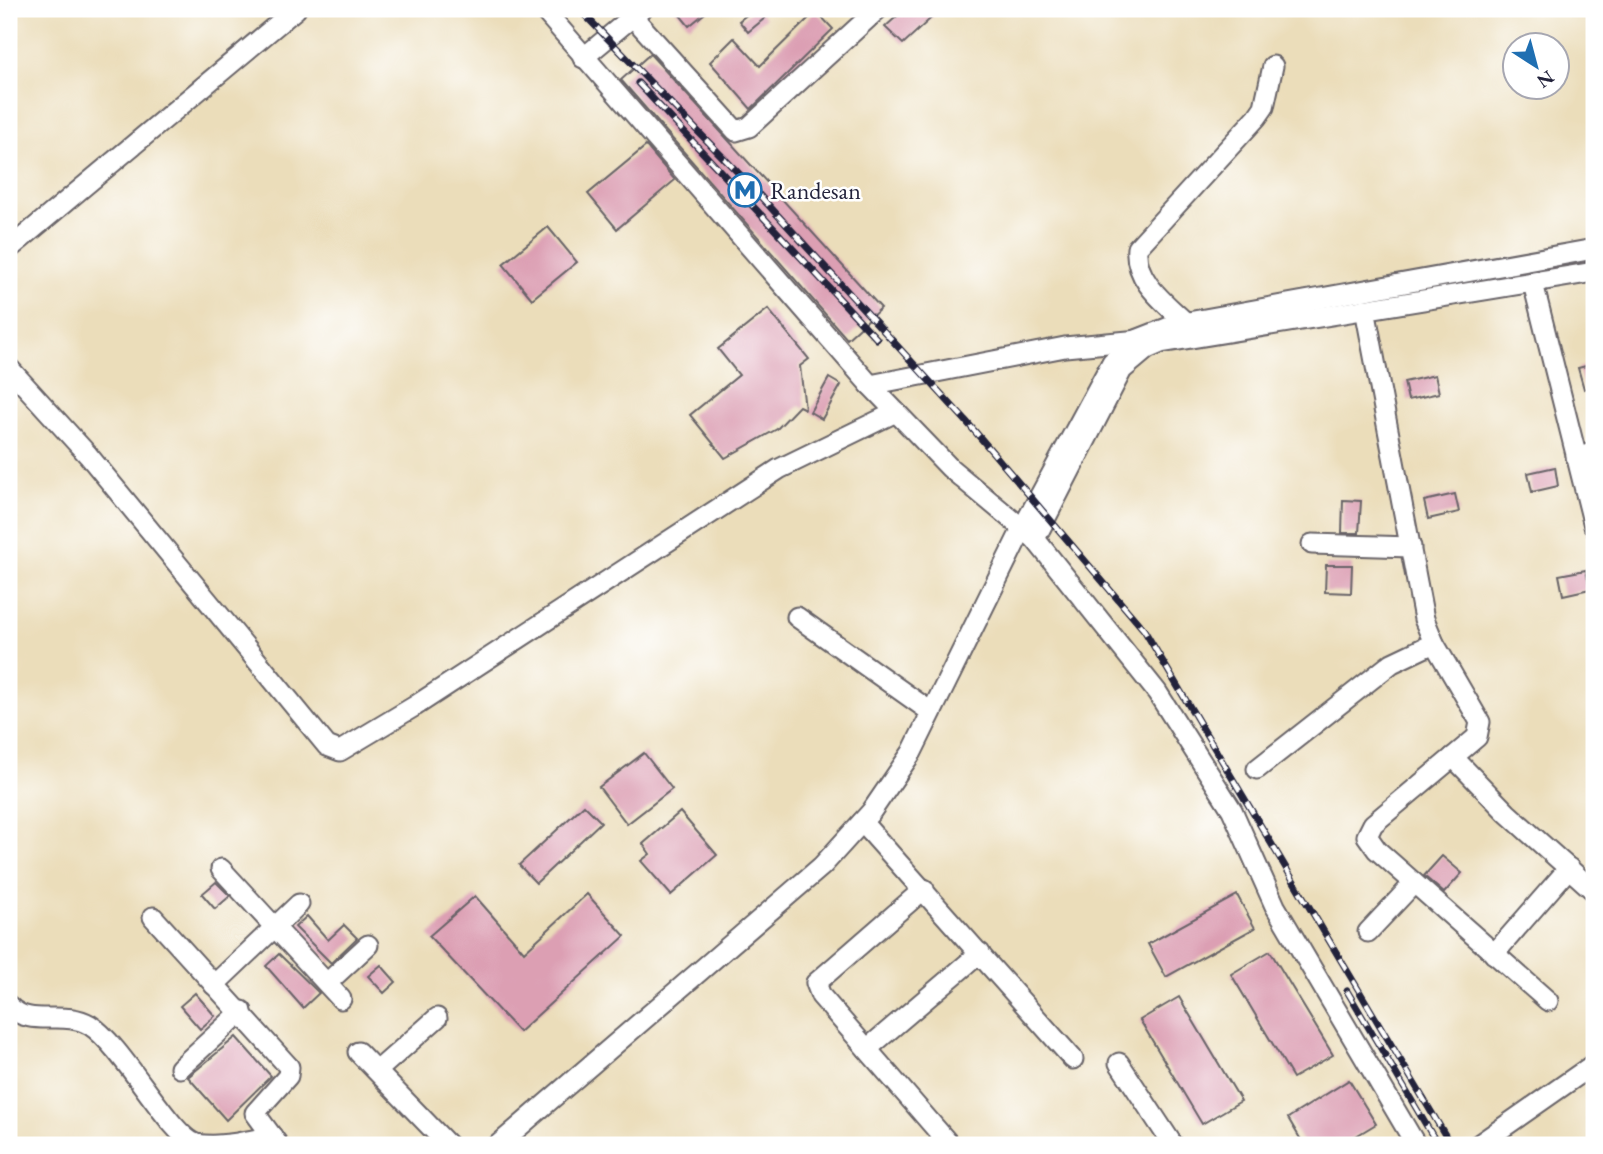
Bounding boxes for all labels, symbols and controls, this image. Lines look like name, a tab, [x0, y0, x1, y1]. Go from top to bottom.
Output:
north arrow	[1502, 32, 1572, 102]
text: N	[1532, 65, 1559, 94]
metro station icon: Randesan	[726, 171, 764, 209]
place label: Randesan	[770, 175, 861, 206]

